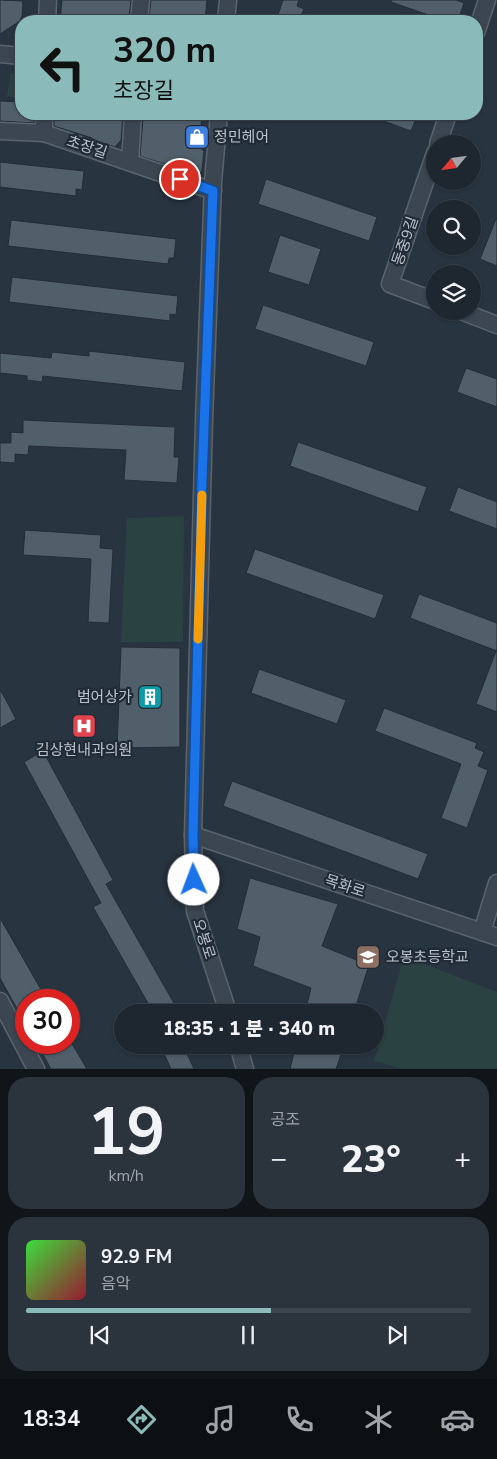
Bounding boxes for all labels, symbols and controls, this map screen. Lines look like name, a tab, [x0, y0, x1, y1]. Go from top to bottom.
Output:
text: 320 m	[113, 27, 216, 74]
icon: left	[30, 35, 95, 100]
text: 초장길	[113, 76, 174, 106]
shop icon: 정민헤어	[184, 124, 210, 150]
place label: 정민헤어	[214, 127, 269, 147]
street label: 초장길	[64, 131, 110, 163]
north arrow	[426, 135, 481, 190]
map controls	[426, 135, 481, 320]
pin	[159, 158, 201, 200]
icon: arrive	[166, 165, 194, 193]
button: search	[426, 200, 481, 255]
street label: 동중9길	[387, 214, 423, 268]
button: layers	[426, 265, 481, 320]
building icon: 범어상가	[137, 684, 163, 710]
place label: 범어상가	[77, 687, 132, 707]
hospital icon: 김상현내과의원	[71, 713, 97, 739]
place label: 김상현내과의원	[36, 740, 132, 760]
position arrow	[167, 853, 219, 905]
street label: 목화로	[322, 870, 368, 902]
street label: 오봉로	[188, 916, 220, 962]
school or university icon: 오봉초등학교	[355, 944, 381, 970]
place label: 오봉초등학교	[386, 947, 469, 967]
speed limit sign: 30	[15, 989, 80, 1054]
text: 18:35 · 1 분 · 340 m	[163, 1016, 335, 1042]
text: 19	[87, 1088, 165, 1177]
text: 공조	[271, 1109, 300, 1131]
text: 23°	[341, 1134, 401, 1185]
text: −	[271, 1140, 287, 1178]
text: +	[454, 1140, 471, 1178]
text: km/h	[109, 1165, 144, 1187]
text: 92.9 FM	[101, 1244, 172, 1270]
text: 음악	[101, 1273, 130, 1295]
icon: previous	[86, 1321, 114, 1349]
icon: pause	[234, 1321, 262, 1349]
icon: next	[383, 1321, 411, 1349]
icon: directions	[124, 1402, 159, 1437]
icon: music	[203, 1402, 238, 1437]
icon: phone	[282, 1402, 317, 1437]
icon: climate	[361, 1402, 396, 1437]
icon: car	[440, 1402, 475, 1437]
text: 18:34	[22, 1404, 80, 1434]

